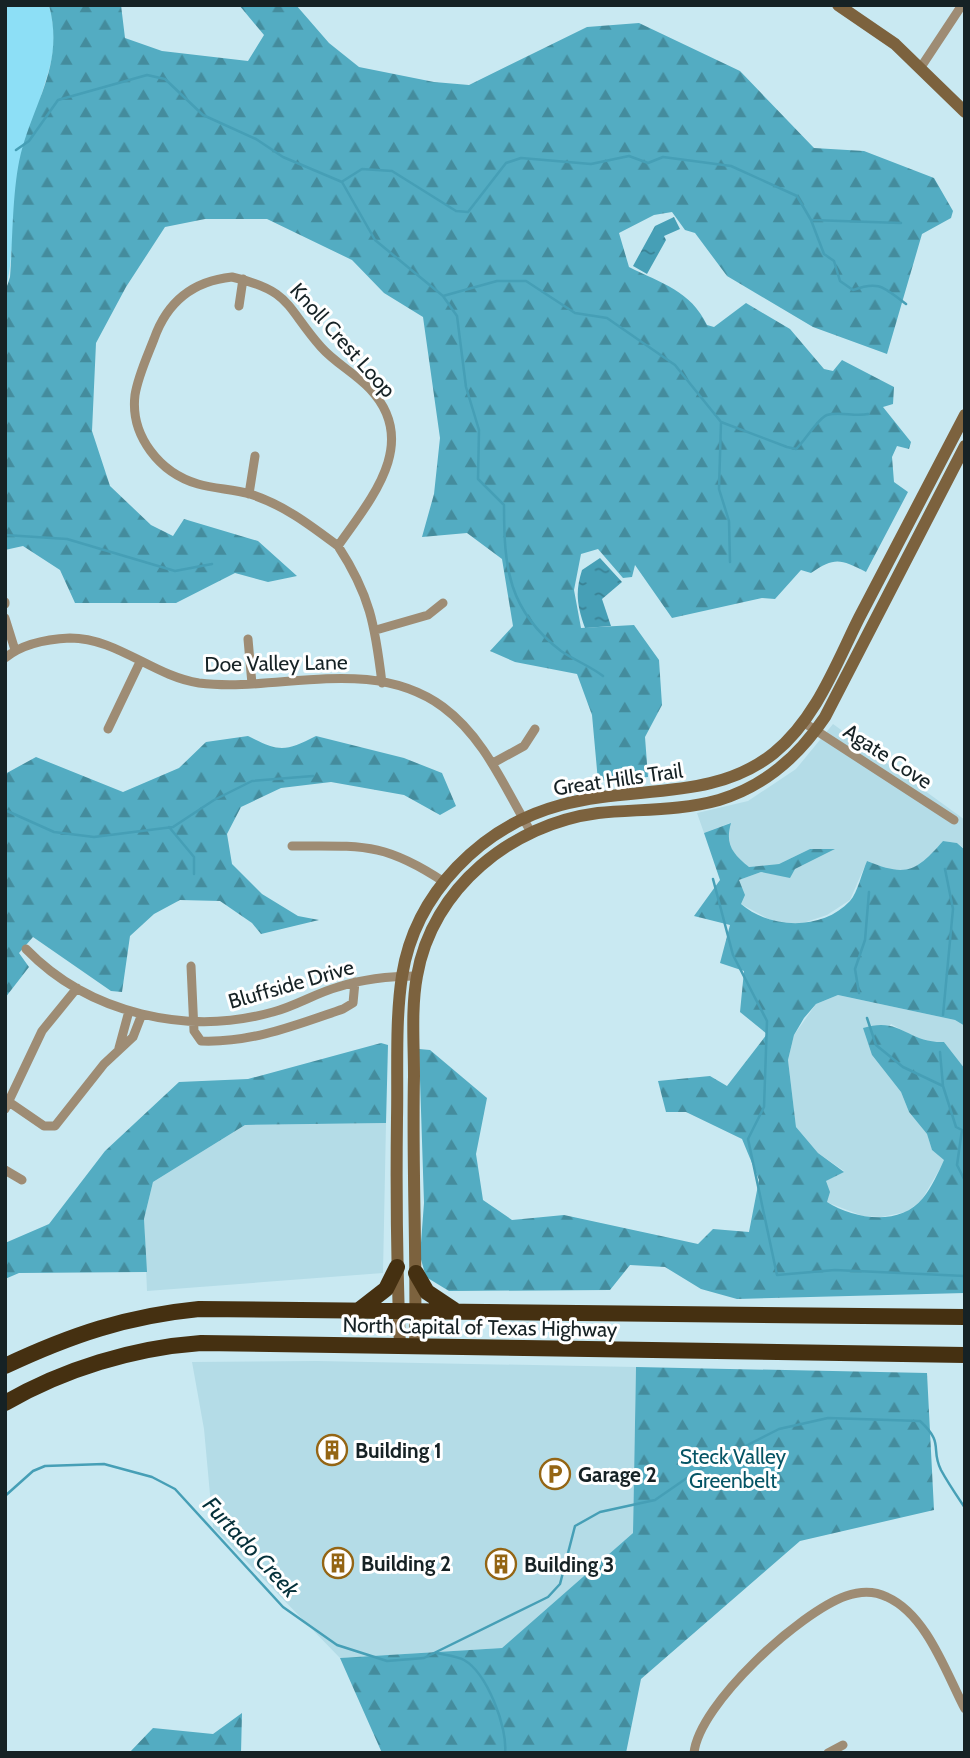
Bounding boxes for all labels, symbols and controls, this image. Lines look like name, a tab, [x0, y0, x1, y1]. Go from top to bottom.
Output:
street label: Knoll Crest Loop	[285, 278, 401, 402]
street label: Doe Valley Lane	[204, 649, 348, 677]
street label: Agate Cove	[839, 718, 937, 794]
street label: Great Hills Trail	[552, 758, 684, 800]
street label: Bluffside Drive	[225, 954, 357, 1014]
street label: North Capital of Texas Highway	[342, 1312, 618, 1342]
building icon: Building 1	[315, 1433, 349, 1467]
place label: Building 1	[355, 1438, 442, 1463]
park label: Steck Valley Greenbelt	[680, 1444, 787, 1493]
parking icon: Garage 2	[538, 1457, 572, 1491]
place label: Garage 2	[578, 1462, 657, 1487]
water label: Furtado Creek	[197, 1491, 306, 1604]
building icon: Building 2	[321, 1546, 355, 1580]
building icon: Building 3	[484, 1547, 518, 1581]
place label: Building 2	[361, 1551, 451, 1576]
place label: Building 3	[524, 1552, 614, 1577]

